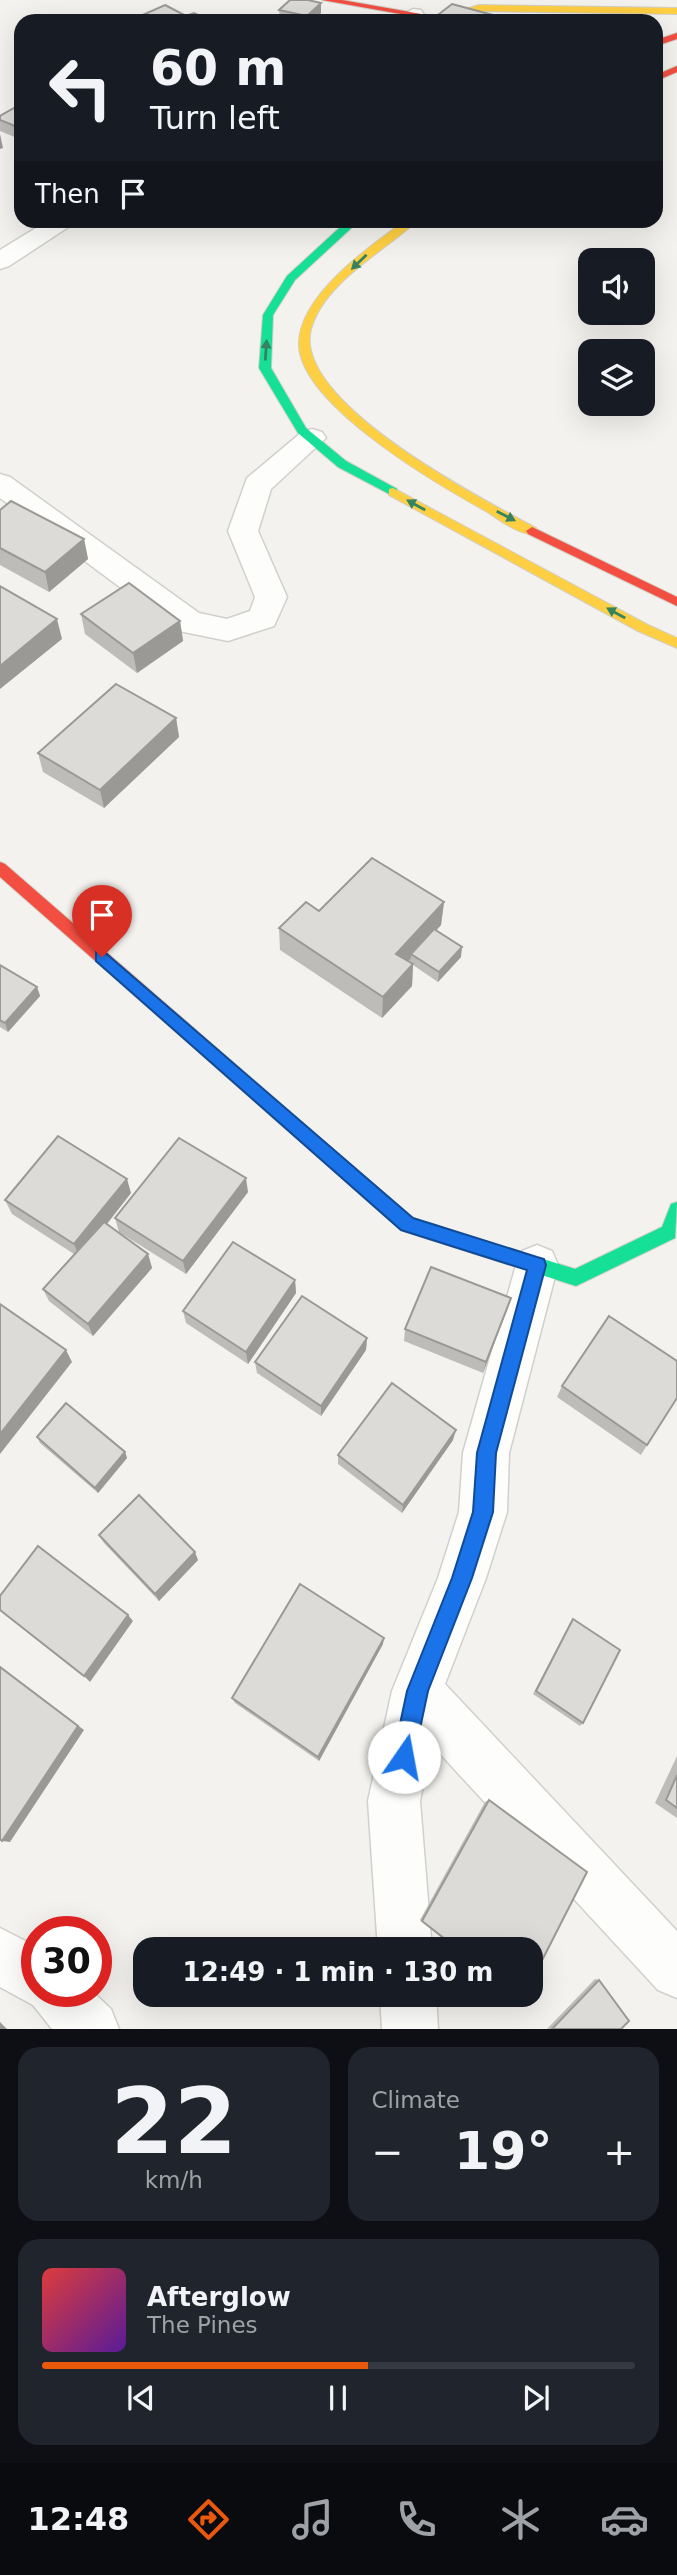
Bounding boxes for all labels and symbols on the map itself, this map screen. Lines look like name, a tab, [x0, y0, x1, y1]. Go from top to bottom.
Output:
one-way arrow	[351, 254, 368, 271]
one-way arrow	[261, 339, 272, 361]
one-way arrow	[406, 499, 426, 510]
one-way arrow	[496, 510, 516, 521]
one-way arrow	[606, 607, 626, 619]
pin	[72, 885, 132, 957]
position arrow	[367, 1720, 441, 1794]
speed limit sign: 30	[21, 1916, 112, 2007]

